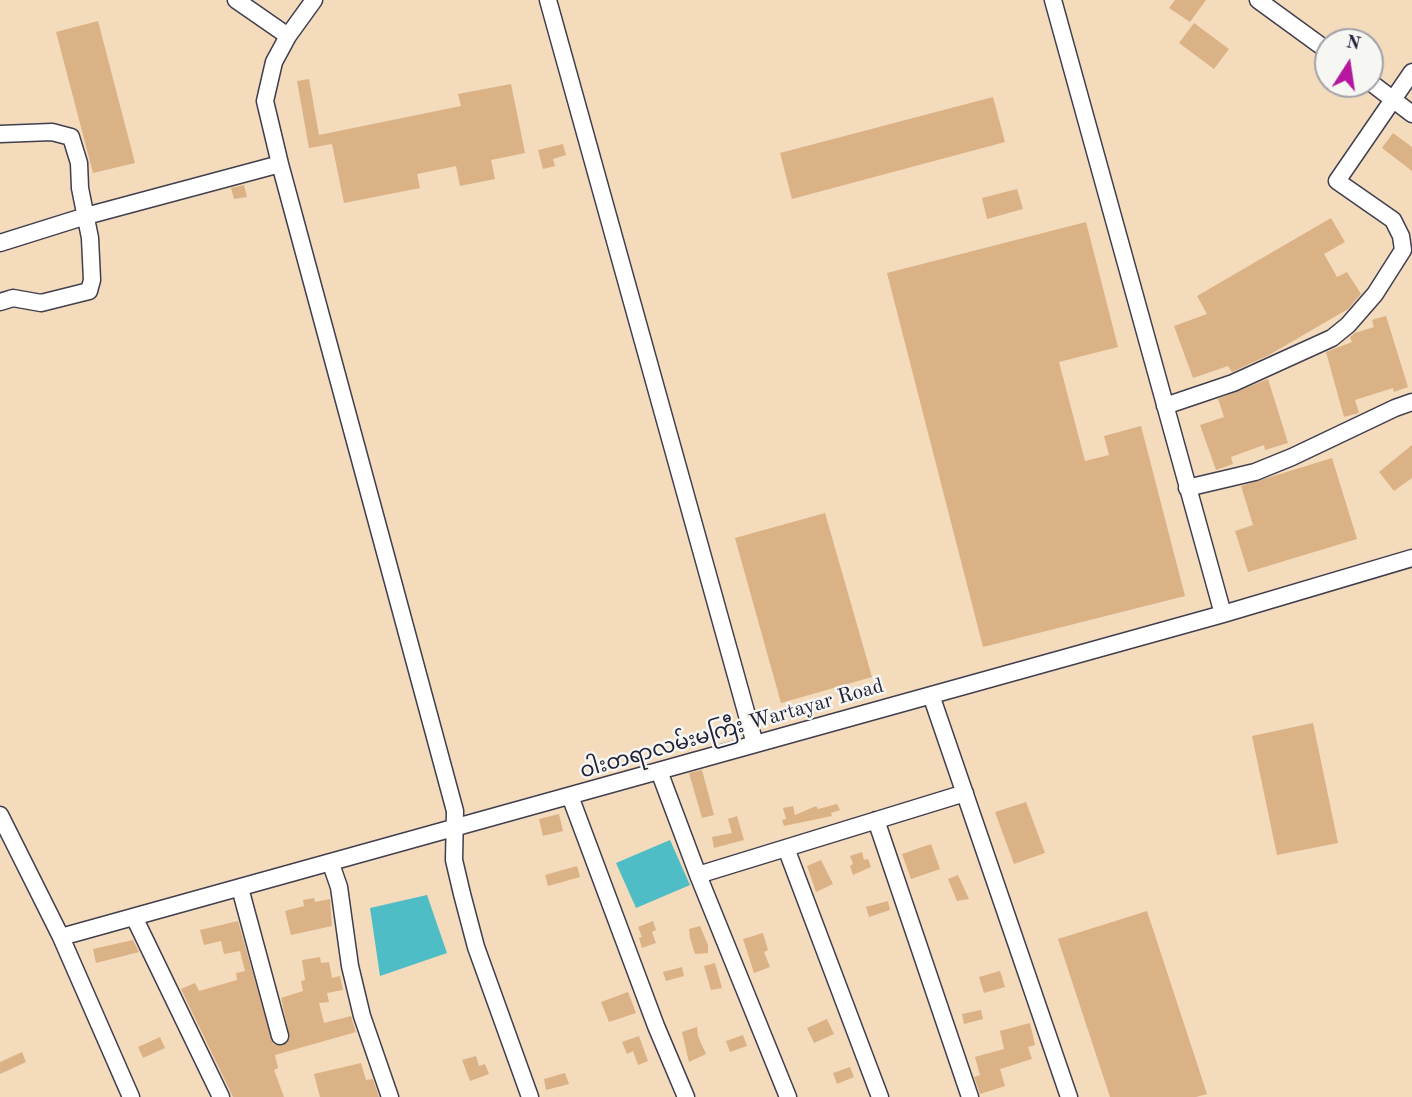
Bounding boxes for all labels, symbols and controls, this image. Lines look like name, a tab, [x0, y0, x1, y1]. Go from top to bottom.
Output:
north arrow	[1314, 28, 1384, 98]
text: N	[1344, 33, 1362, 55]
street label: ဝါးတရာလမ်းမကြီး Wartayar Road	[577, 674, 887, 784]

